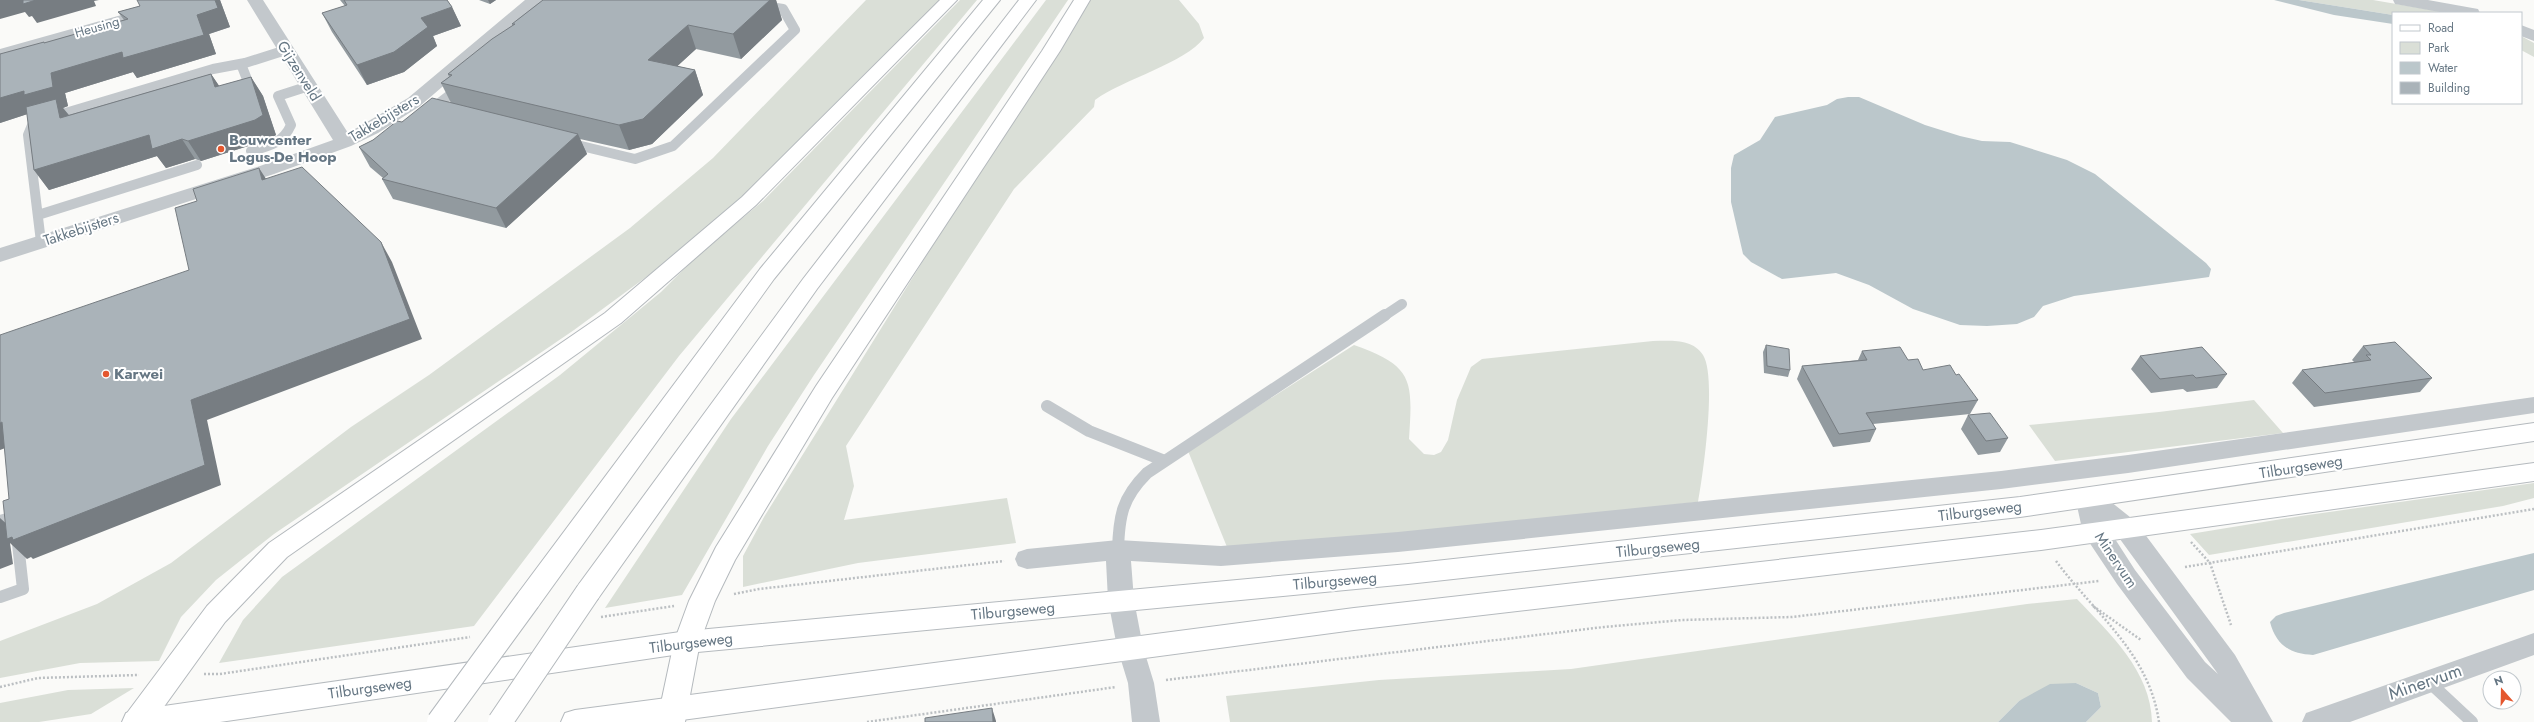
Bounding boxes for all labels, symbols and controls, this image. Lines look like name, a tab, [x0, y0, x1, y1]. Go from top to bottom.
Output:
street label: Heusing	[72, 12, 122, 42]
legend	[2392, 12, 2522, 104]
text: Road	[2428, 19, 2454, 37]
street label: Gijzenveld	[272, 37, 326, 105]
text: Park	[2428, 39, 2450, 57]
text: Water	[2428, 59, 2459, 77]
text: Building	[2428, 79, 2470, 97]
street label: Takkebijsters	[345, 88, 423, 148]
place label: Bouwcenter Logus-De Hoop	[229, 129, 337, 168]
marker: Bouwcenter Logus-De Hoop	[216, 144, 226, 154]
street label: Takkebijsters	[40, 206, 122, 252]
place label: Karwei	[114, 363, 163, 385]
marker: Karwei	[101, 369, 111, 379]
street label: Tilburgseweg	[2258, 450, 2344, 484]
street label: Tilburgseweg	[1937, 495, 2023, 527]
street label: Minervum	[2089, 528, 2143, 592]
street label: Tilburgseweg	[1615, 533, 1701, 563]
street label: Tilburgseweg	[1292, 566, 1378, 596]
street label: Tilburgseweg	[970, 596, 1056, 626]
street label: Tilburgseweg	[648, 627, 734, 659]
street label: Minervum	[2385, 657, 2465, 707]
north arrow	[2482, 670, 2522, 710]
street label: Tilburgseweg	[327, 671, 413, 705]
text: N	[2492, 672, 2505, 690]

